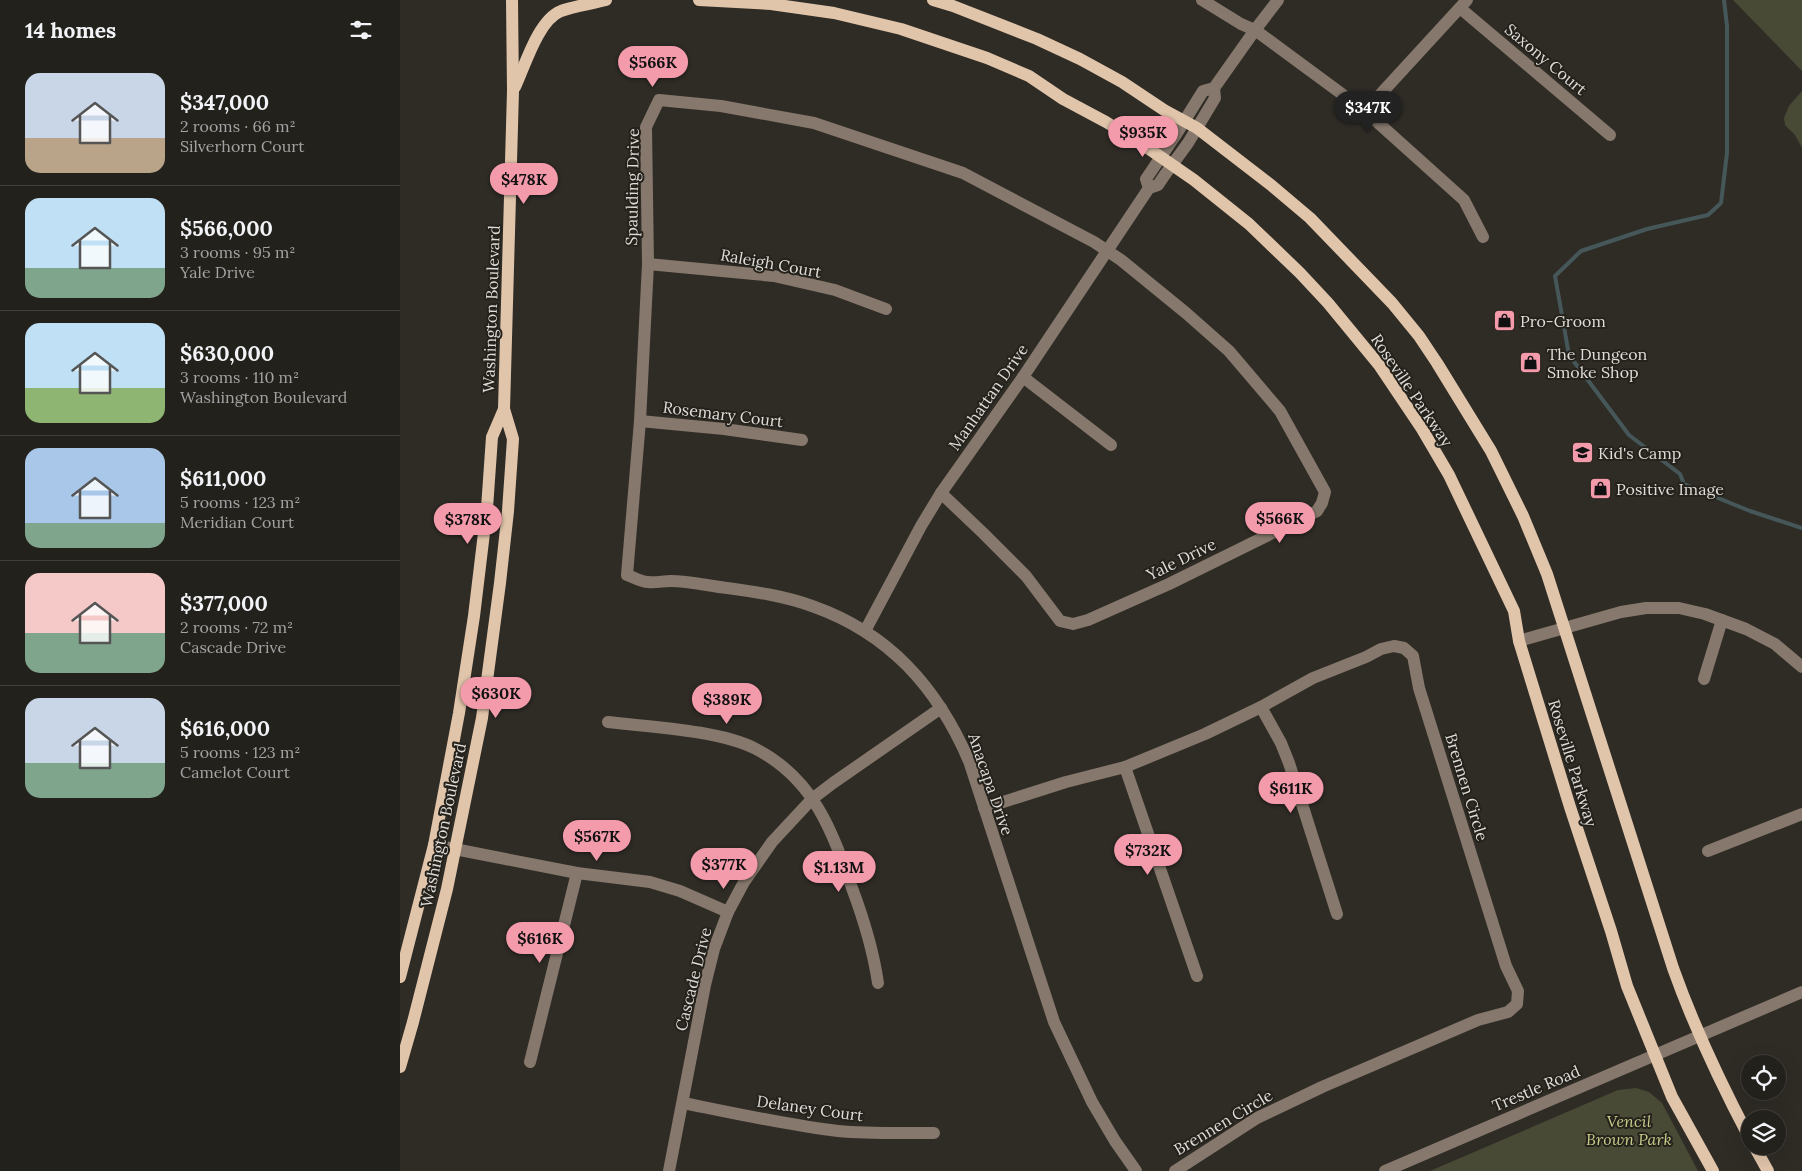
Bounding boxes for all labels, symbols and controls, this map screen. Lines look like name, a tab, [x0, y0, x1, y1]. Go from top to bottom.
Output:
icon: filters	[347, 16, 375, 44]
text: 14 homes	[25, 17, 116, 44]
street label: Saxony Court	[1501, 19, 1592, 100]
pin: $566K	[618, 46, 688, 88]
text: $566K	[629, 52, 677, 72]
text: $347,000	[180, 89, 269, 116]
pin: $347K	[1333, 90, 1403, 133]
icon: home	[65, 93, 125, 153]
text: $347K	[1345, 97, 1391, 117]
text: 2 rooms · 66 m²	[180, 116, 296, 136]
pin: $935K	[1108, 116, 1178, 158]
text: $935K	[1119, 122, 1167, 142]
street label: Spaulding Drive	[621, 128, 643, 246]
text: Silverhorn Court	[180, 136, 304, 156]
pin: $478K	[489, 162, 559, 205]
text: $478K	[501, 169, 547, 189]
text: $566,000	[180, 215, 273, 242]
icon: home	[65, 218, 125, 278]
street label: Washington Boulevard	[478, 225, 504, 393]
text: 3 rooms · 95 m²	[180, 242, 295, 262]
street label: Raleigh Court	[719, 244, 824, 282]
text: Yale Drive	[180, 262, 255, 282]
shop icon: Pro-Groom	[1492, 309, 1516, 333]
place label: Pro-Groom	[1520, 311, 1606, 331]
street label: Roseville Parkway	[1367, 330, 1457, 451]
text: $630,000	[180, 340, 274, 367]
street label: Manhattan Drive	[944, 340, 1032, 454]
icon: home	[65, 343, 125, 403]
place label: The Dungeon Smoke Shop	[1547, 344, 1648, 382]
shop icon: The Dungeon Smoke Shop	[1519, 351, 1543, 375]
text: 3 rooms · 110 m²	[180, 367, 299, 387]
text: Washington Boulevard	[180, 387, 347, 407]
street label: Rosemary Court	[662, 397, 785, 431]
school or university icon: Kid's Camp	[1570, 441, 1594, 465]
place label: Kid's Camp	[1598, 443, 1681, 463]
text: $611,000	[180, 465, 266, 492]
icon: home	[65, 468, 125, 528]
shop icon: Positive Image	[1588, 477, 1612, 501]
place label: Positive Image	[1616, 479, 1724, 499]
text: 5 rooms · 123 m²	[180, 492, 300, 512]
pin: $378K	[433, 502, 503, 545]
pin: $566K	[1245, 502, 1315, 544]
text: $566K	[1256, 508, 1304, 528]
text: $378K	[445, 509, 491, 529]
text: Meridian Court	[180, 512, 294, 532]
street label: Yale Drive	[1142, 533, 1219, 585]
text: $377,000	[180, 590, 268, 617]
icon: home	[65, 593, 125, 653]
text: 2 rooms · 72 m²	[180, 617, 293, 637]
text: Cascade Drive	[180, 637, 286, 657]
pin: $630K	[461, 676, 531, 719]
pin: $389K	[692, 682, 762, 725]
text: $630K	[471, 683, 521, 703]
text: $389K	[703, 689, 751, 709]
street label: Roseville Parkway	[1544, 697, 1602, 830]
text: $616,000	[180, 715, 270, 742]
icon: home	[65, 718, 125, 778]
street label: Anacapa Drive	[964, 729, 1018, 838]
street label: Brennen Circle	[1441, 731, 1493, 843]
street label: Washington Boulevard	[416, 741, 470, 909]
text: 5 rooms · 123 m²	[180, 742, 300, 762]
text: Camelot Court	[180, 762, 290, 782]
pin: $611K	[1256, 772, 1326, 814]
text: $611K	[1270, 778, 1313, 798]
pin: $567K	[562, 820, 632, 862]
text: $567K	[574, 826, 620, 846]
pin: $732K	[1113, 834, 1183, 876]
text: $732K	[1125, 840, 1171, 860]
pin: $377K	[689, 848, 759, 890]
pin: $1.13M	[798, 850, 880, 893]
text: $377K	[702, 854, 747, 874]
text: $1.13M	[814, 857, 864, 877]
pin: $616K	[505, 922, 575, 964]
street label: Cascade Drive	[670, 925, 716, 1033]
text: $616K	[517, 928, 563, 948]
map controls	[1741, 1055, 1786, 1155]
button: locate	[1741, 1055, 1786, 1100]
street label: Trestle Road	[1489, 1060, 1583, 1115]
street label: Brennen Circle	[1170, 1085, 1276, 1159]
street label: Delaney Court	[755, 1091, 865, 1125]
button: layers	[1741, 1110, 1786, 1155]
park label: Vencil Brown Park	[1586, 1111, 1672, 1149]

